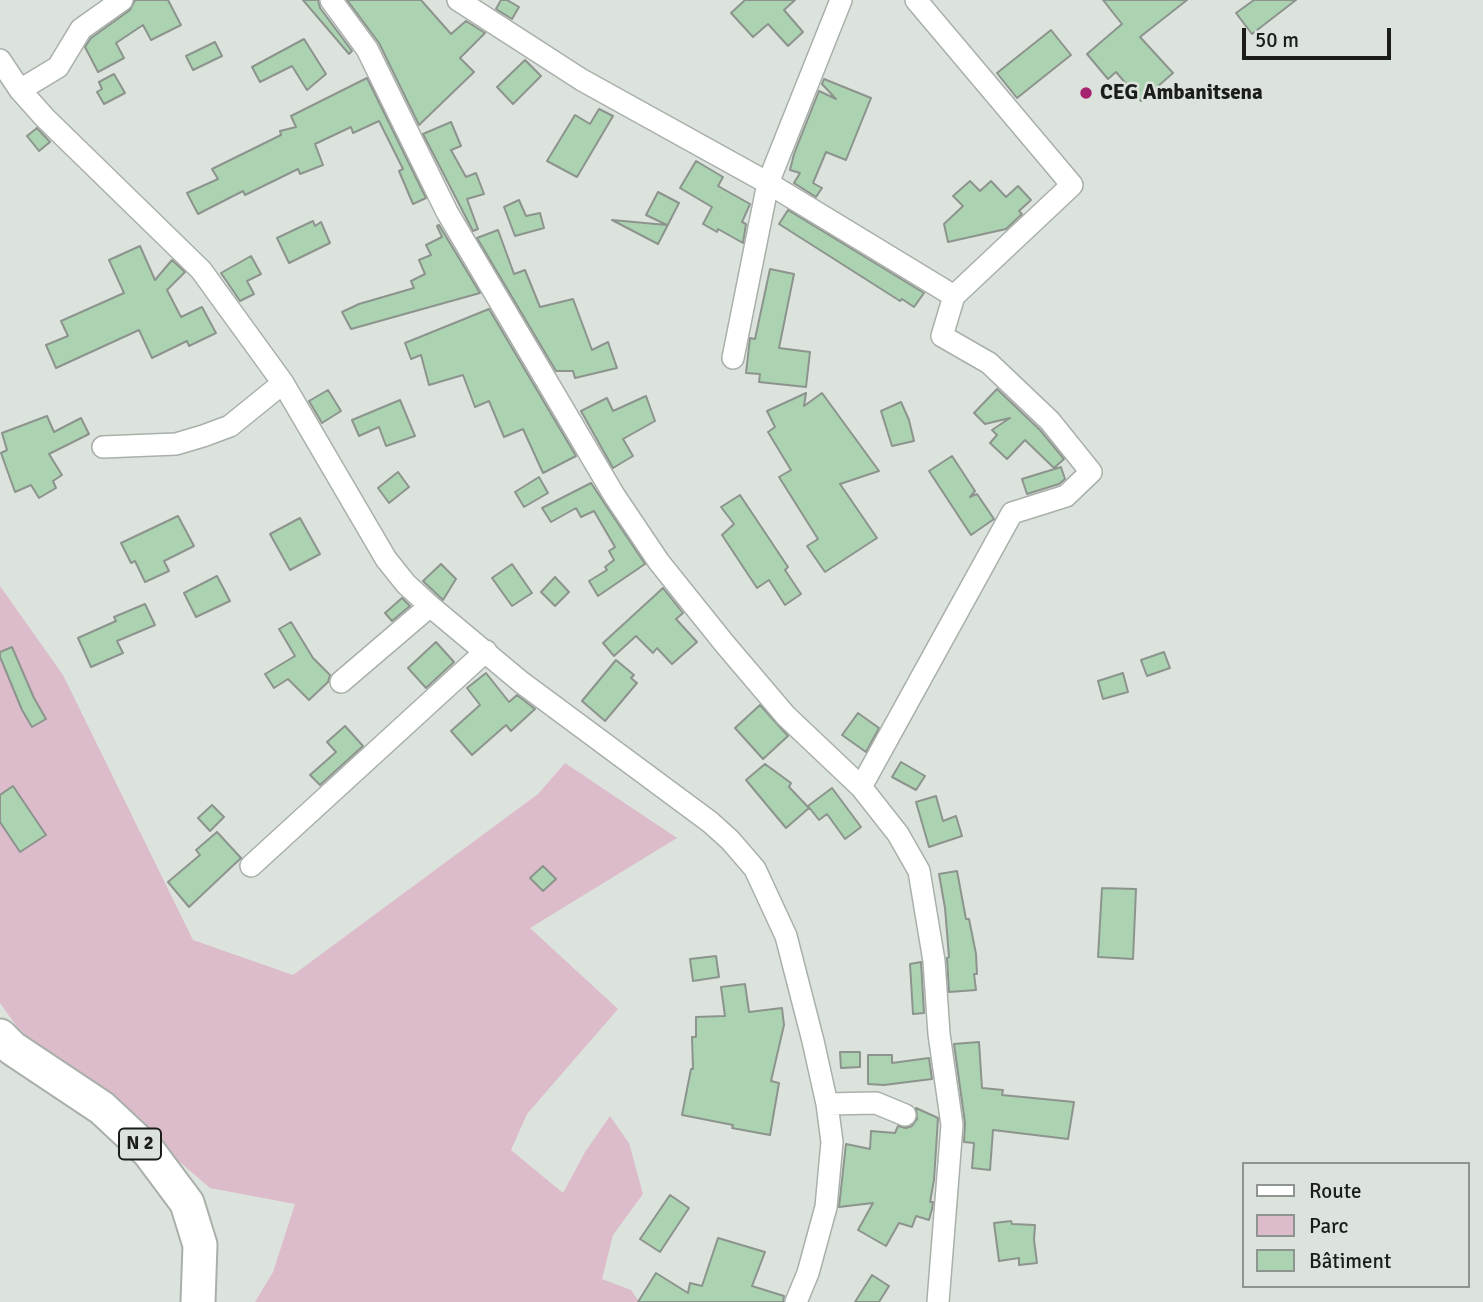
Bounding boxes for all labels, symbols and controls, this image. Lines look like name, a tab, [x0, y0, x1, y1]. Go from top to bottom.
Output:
scale bar	[1245, 14, 1394, 58]
text: 50 m	[1255, 27, 1299, 53]
place label: CEG Ambanitsena	[1100, 80, 1263, 106]
marker: CEG Ambanitsena	[1078, 85, 1094, 101]
road number: N 2	[119, 1128, 161, 1160]
legend	[1242, 1162, 1469, 1288]
text: Route	[1309, 1178, 1361, 1204]
text: Parc	[1309, 1213, 1348, 1239]
text: Bâtiment	[1309, 1248, 1391, 1274]

